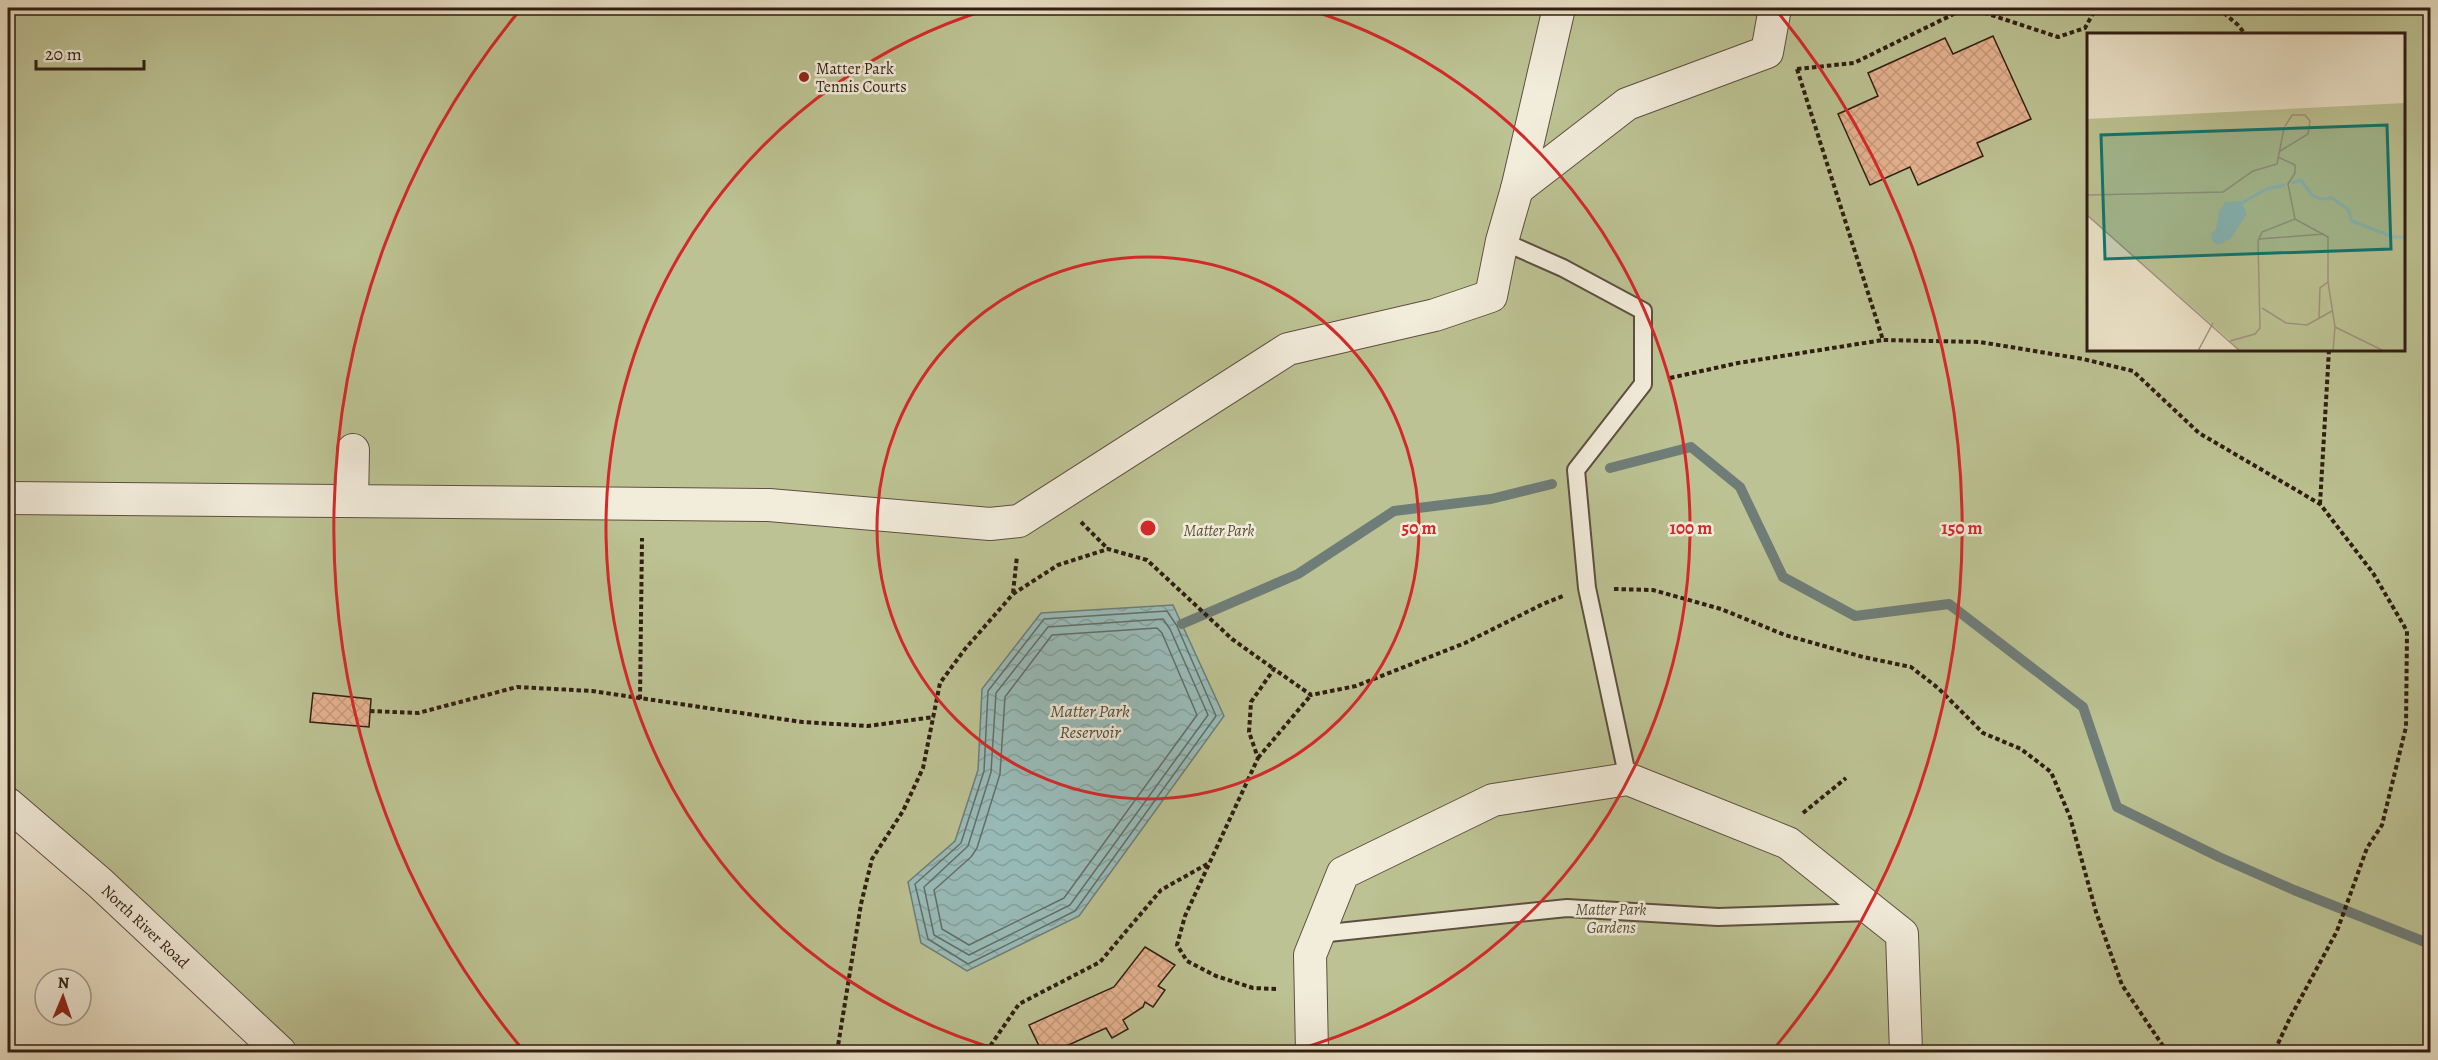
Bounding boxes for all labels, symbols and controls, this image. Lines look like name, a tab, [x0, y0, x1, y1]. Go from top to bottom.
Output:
scale bar	[36, 33, 144, 71]
inset map	[2087, 33, 2405, 351]
text: 20 m	[45, 42, 82, 66]
place label: Matter Park Tennis Courts	[816, 58, 907, 98]
marker: Matter Park Tennis Courts	[797, 70, 811, 84]
text: 50 m	[1402, 516, 1436, 540]
text: 100 m	[1670, 516, 1712, 540]
text: 150 m	[1941, 516, 1983, 540]
centre of rings	[1138, 518, 1158, 538]
park label: Matter Park	[1184, 520, 1254, 542]
water label: Matter Park Reservoir	[1050, 699, 1130, 744]
street label: North River Road	[96, 880, 194, 974]
park label: Matter Park Gardens	[1576, 899, 1646, 939]
north arrow	[33, 967, 93, 1027]
text: N	[57, 972, 70, 994]

